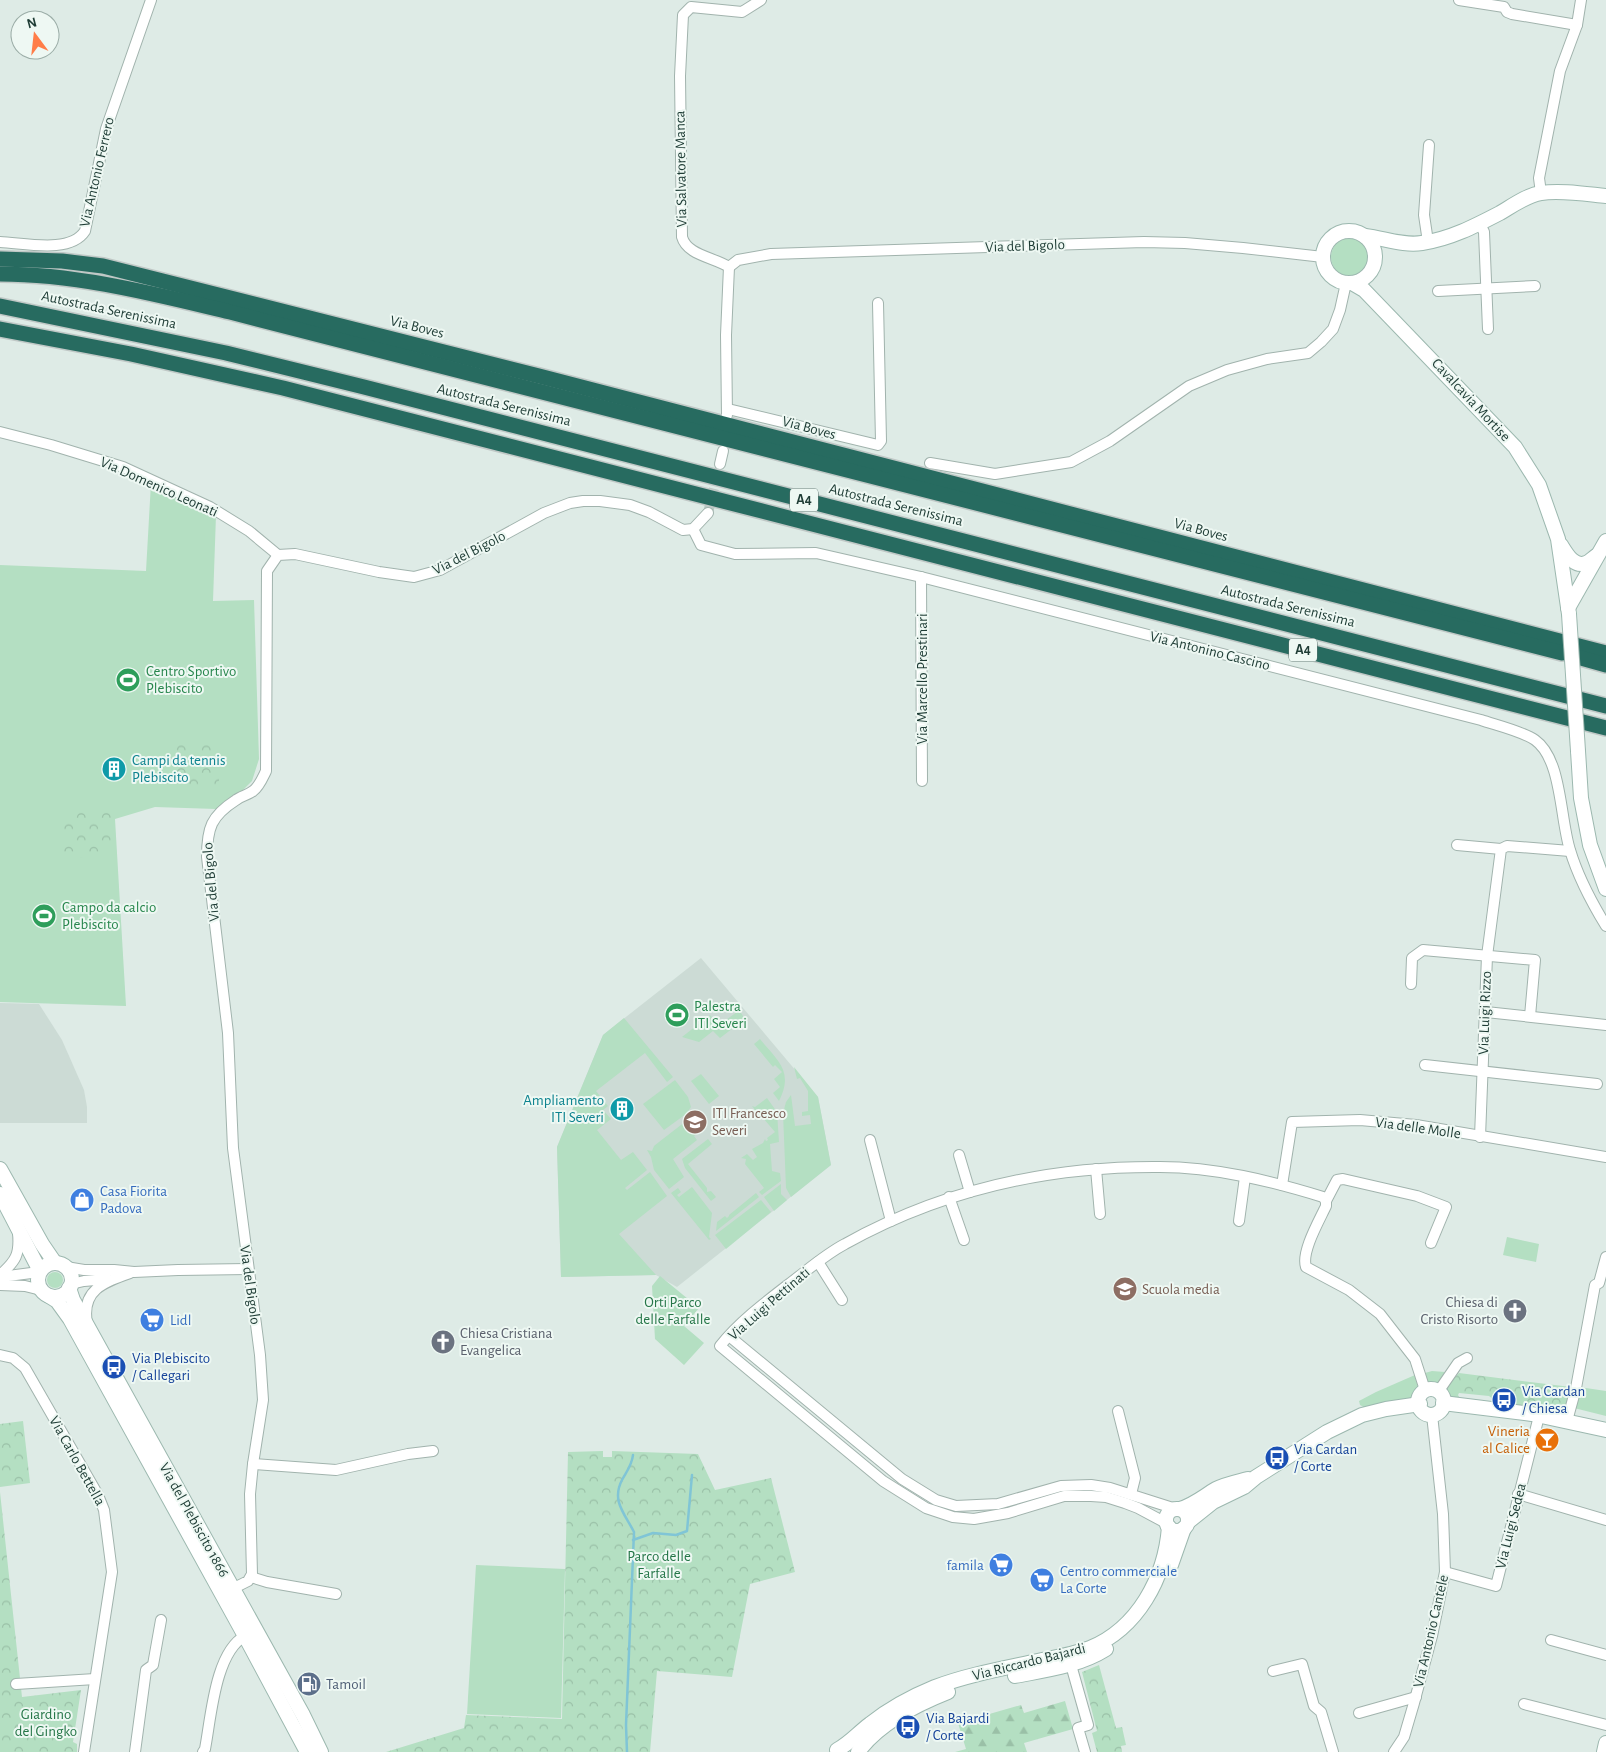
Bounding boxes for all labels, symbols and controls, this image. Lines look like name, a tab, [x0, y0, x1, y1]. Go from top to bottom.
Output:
north arrow	[10, 10, 60, 60]
text: N	[25, 15, 38, 31]
street label: Via Salvatore Manca	[672, 110, 690, 227]
street label: Via Antonio Ferrero	[77, 116, 117, 228]
street label: Via del Bigolo	[985, 237, 1065, 255]
street label: Autostrada Serenissima	[40, 288, 178, 332]
street label: Via Boves	[388, 313, 446, 341]
street label: Cavalcavia Mortise	[1429, 356, 1513, 444]
street label: Autostrada Serenissima	[435, 381, 573, 429]
street label: Via Boves	[780, 414, 838, 442]
street label: Via Domenico Leonati	[98, 454, 220, 520]
street label: Autostrada Serenissima	[827, 481, 965, 529]
road number: A4	[790, 488, 818, 512]
street label: Via Boves	[1172, 516, 1230, 544]
street label: Via del Bigolo	[430, 528, 508, 578]
street label: Autostrada Serenissima	[1219, 582, 1357, 630]
street label: Via Marcello Prestinari	[915, 613, 930, 745]
street label: Via Antonino Cascino	[1148, 629, 1272, 673]
road number: A4	[1289, 638, 1317, 662]
place label: Centro Sportivo Plebiscito	[146, 664, 236, 696]
sports icon: Centro Sportivo Plebiscito	[115, 667, 141, 693]
place label: Campi da tennis Plebiscito	[132, 753, 226, 785]
building icon: Campi da tennis Plebiscito	[101, 756, 127, 782]
street label: Via del Bigolo	[200, 842, 222, 922]
place label: Campo da calcio Plebiscito	[62, 900, 156, 932]
sports icon: Campo da calcio Plebiscito	[31, 903, 57, 929]
street label: Via Luigi Rizzo	[1476, 971, 1494, 1055]
place label: Palestra ITI Severi	[694, 999, 747, 1031]
sports icon: Palestra ITI Severi	[664, 1002, 690, 1028]
place label: Ampliamento ITI Severi	[523, 1093, 604, 1125]
building icon: Ampliamento ITI Severi	[609, 1096, 635, 1122]
place label: ITI Francesco Severi	[712, 1106, 786, 1138]
school or university icon: ITI Francesco Severi	[682, 1109, 708, 1135]
street label: Via delle Molle	[1374, 1115, 1462, 1141]
place label: Casa Fiorita Padova	[100, 1184, 167, 1216]
shop icon: Casa Fiorita Padova	[69, 1187, 95, 1213]
street label: Via del Bigolo	[237, 1244, 263, 1326]
street label: Via Luigi Pettinati	[725, 1265, 813, 1343]
school or university icon: Scuola media	[1112, 1276, 1138, 1302]
place label: Scuola media	[1142, 1282, 1220, 1297]
park label: Orti Parco delle Farfalle	[636, 1295, 710, 1327]
place label: Chiesa di Cristo Risorto	[1421, 1295, 1498, 1327]
church icon: Chiesa di Cristo Risorto	[1502, 1298, 1528, 1324]
supermarket icon: Lidl	[139, 1307, 165, 1333]
place label: Lidl	[170, 1313, 191, 1328]
place label: Chiesa Cristiana Evangelica	[460, 1326, 553, 1358]
church icon: Chiesa Cristiana Evangelica	[430, 1329, 456, 1355]
place label: Via Plebiscito / Callegari	[132, 1351, 210, 1383]
bus stop icon: Via Plebiscito / Callegari	[101, 1354, 127, 1380]
place label: Via Cardan / Chiesa	[1522, 1384, 1585, 1416]
bus stop icon: Via Cardan / Chiesa	[1491, 1387, 1517, 1413]
street label: Via Carlo Bettella	[46, 1414, 108, 1508]
place label: Vineria al Calice	[1482, 1424, 1530, 1456]
bar icon: Vineria al Calice	[1534, 1427, 1560, 1453]
place label: Via Cardan / Corte	[1294, 1442, 1357, 1474]
bus stop icon: Via Cardan / Corte	[1264, 1445, 1290, 1471]
street label: Via del Plebiscito 1866	[156, 1460, 232, 1580]
street label: Via Luigi Sedea	[1493, 1482, 1529, 1570]
park label: Parco delle Farfalle	[627, 1549, 691, 1581]
supermarket icon: famila	[988, 1552, 1014, 1578]
place label: famila	[947, 1558, 984, 1573]
place label: Centro commerciale La Corte	[1060, 1564, 1177, 1596]
supermarket icon: Centro commerciale La Corte	[1029, 1567, 1055, 1593]
street label: Via Antonio Cantele	[1411, 1573, 1451, 1689]
street label: Via Riccardo Bajardi	[971, 1641, 1087, 1683]
fuel station icon: Tamoil	[296, 1671, 322, 1697]
place label: Tamoil	[326, 1677, 366, 1692]
park label: Giardino del Gingko	[15, 1707, 77, 1739]
place label: Via Bajardi / Corte	[926, 1711, 989, 1743]
bus stop icon: Via Bajardi / Corte	[895, 1714, 921, 1740]

